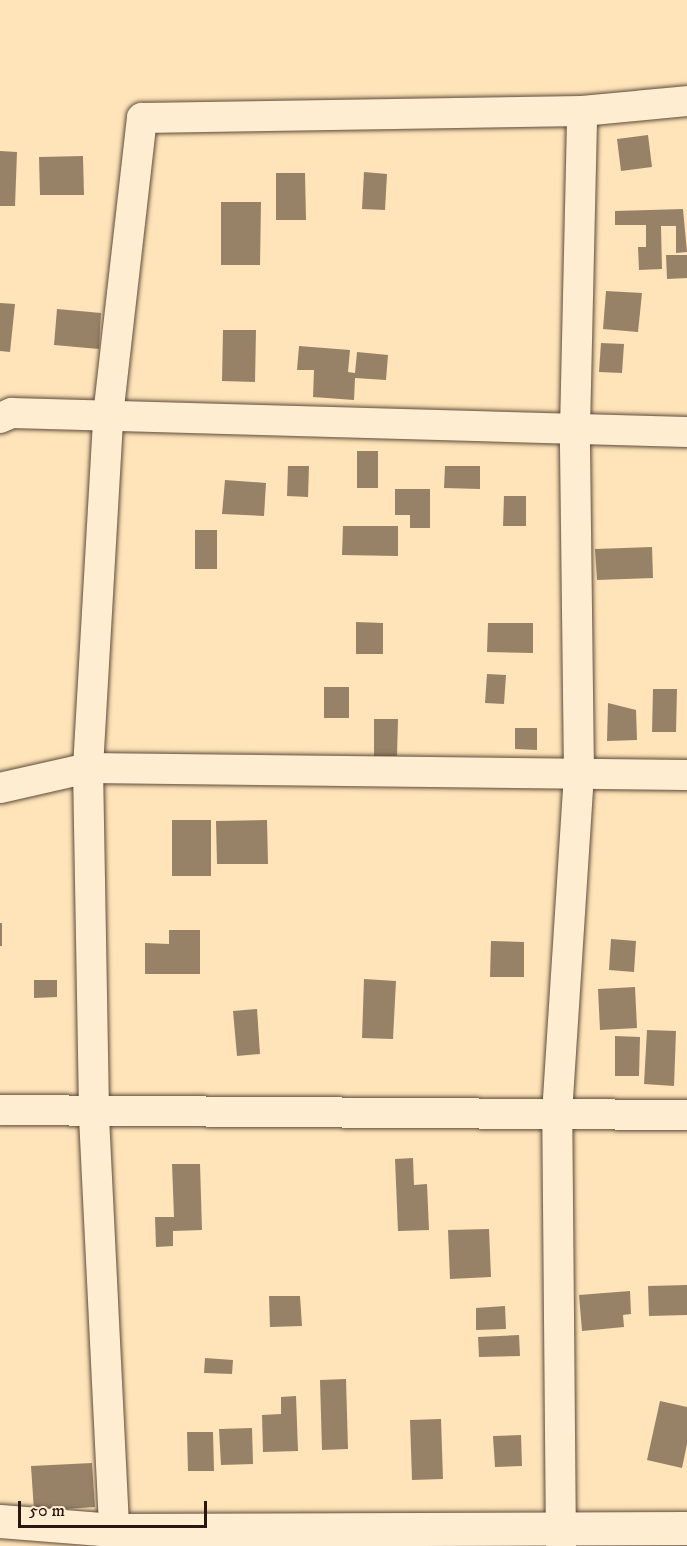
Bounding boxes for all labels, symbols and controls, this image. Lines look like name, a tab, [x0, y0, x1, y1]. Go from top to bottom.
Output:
scale bar	[21, 1489, 210, 1527]
text: 50 m	[29, 1500, 65, 1522]

